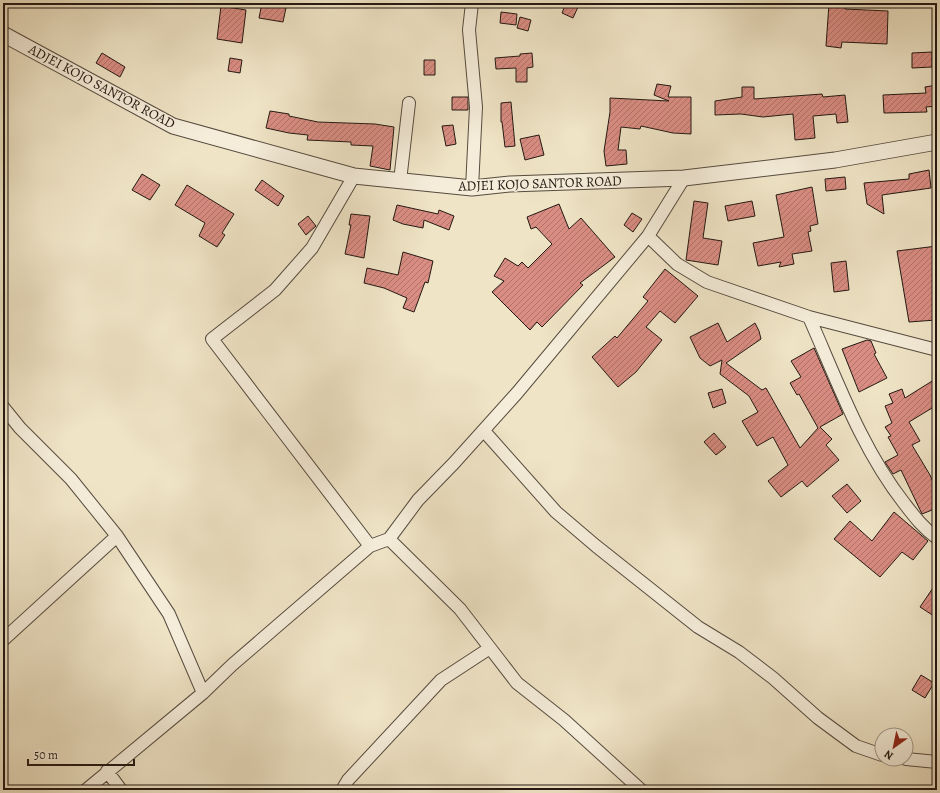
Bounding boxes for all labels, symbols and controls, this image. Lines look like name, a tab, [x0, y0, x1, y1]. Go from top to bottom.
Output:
street label: ADJEI KOJO SANTOR ROAD	[24, 39, 179, 133]
street label: ADJEI KOJO SANTOR ROAD	[457, 171, 622, 196]
north arrow	[874, 727, 914, 767]
scale bar	[28, 741, 134, 767]
text: N	[881, 746, 896, 763]
text: 50 m	[34, 747, 58, 763]

